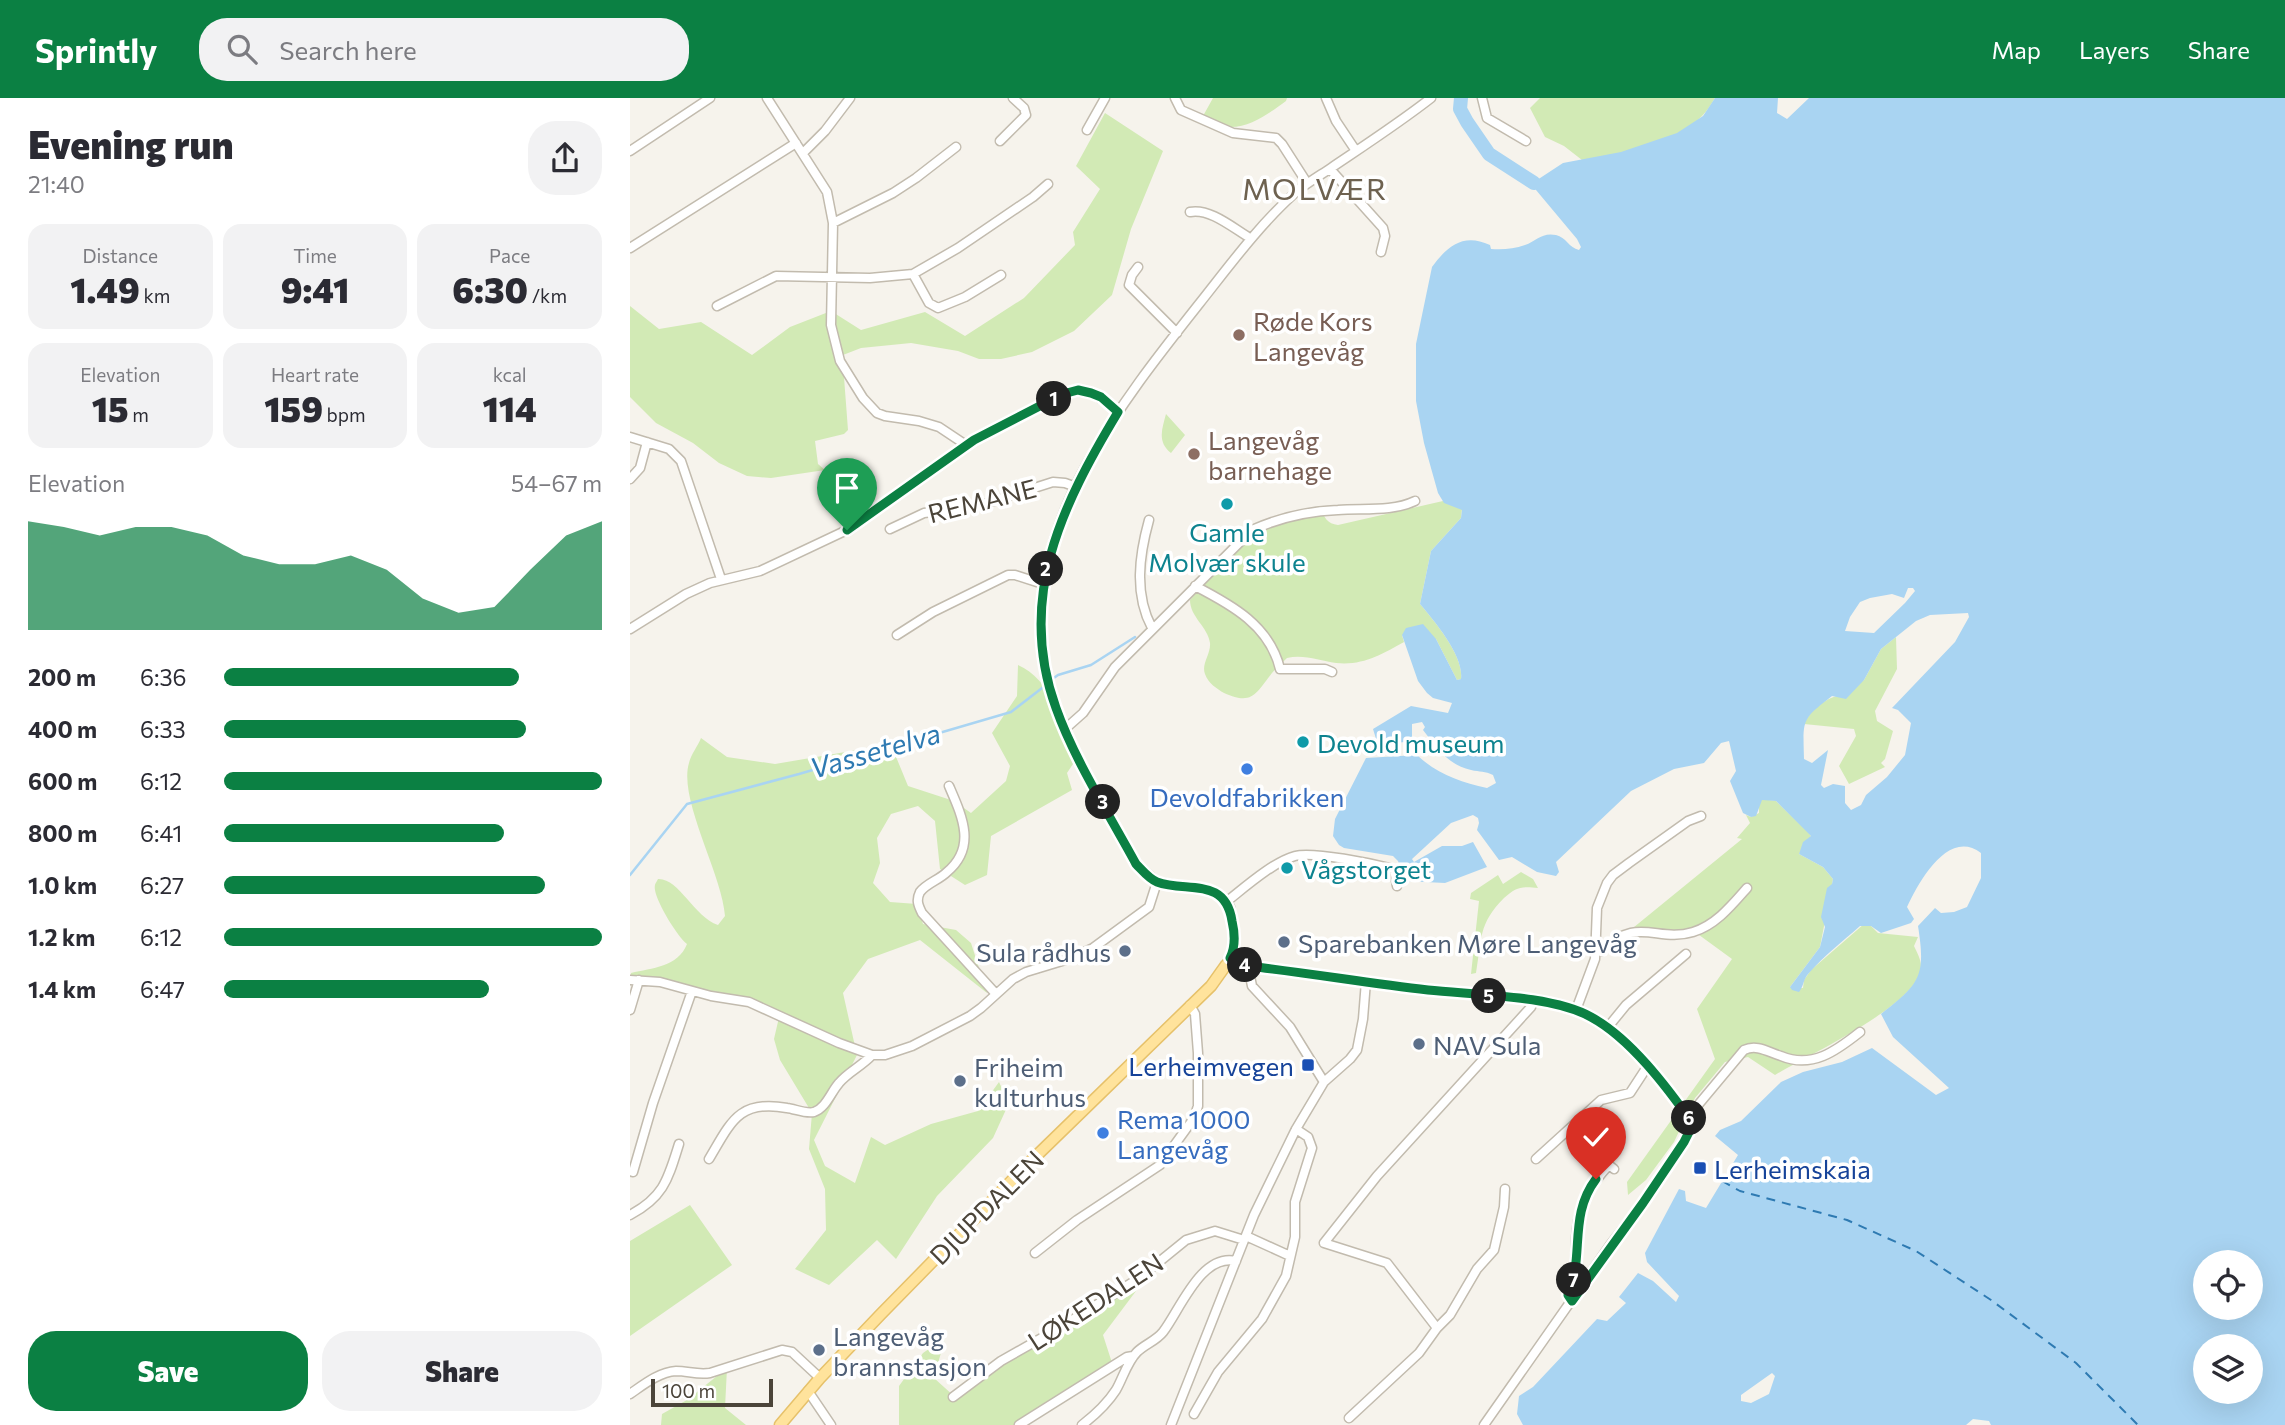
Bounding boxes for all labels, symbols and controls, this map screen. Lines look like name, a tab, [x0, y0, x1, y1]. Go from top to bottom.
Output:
search box	[199, 18, 689, 81]
text: Sprintly	[35, 29, 157, 70]
icon: search	[223, 30, 261, 68]
text: Search here	[279, 34, 417, 65]
text: Map	[1992, 35, 2041, 64]
text: Layers	[2079, 35, 2150, 64]
text: Share	[2188, 35, 2250, 64]
text: Evening run	[28, 120, 234, 167]
button: share	[528, 121, 602, 195]
district label: MOLVÆR	[1242, 169, 1388, 206]
text: 21:40	[28, 170, 85, 198]
text: Distance	[83, 244, 158, 267]
text: Time	[293, 244, 337, 267]
text: Pace	[489, 244, 530, 267]
text: 1.49	[70, 267, 140, 310]
text: 9:41	[281, 267, 349, 310]
text: 6:30	[452, 267, 528, 310]
text: km	[140, 284, 170, 307]
text: /km	[528, 284, 567, 307]
place label: Røde Kors Langevåg	[1253, 305, 1373, 366]
marker: Røde Kors Langevåg	[1231, 327, 1247, 343]
text: Elevation	[80, 363, 160, 386]
text: Heart rate	[271, 363, 359, 386]
text: kcal	[493, 363, 527, 386]
pin: 1	[1036, 382, 1072, 416]
text: 15	[92, 386, 129, 429]
text: 159	[264, 386, 323, 429]
text: 114	[482, 386, 537, 429]
text: 1	[1049, 387, 1058, 410]
text: m	[129, 403, 149, 426]
text: bpm	[323, 403, 366, 426]
place label: Langevåg barnehage	[1208, 424, 1332, 485]
marker: Langevåg barnehage	[1186, 446, 1202, 462]
pin	[817, 458, 877, 530]
text: Elevation	[28, 469, 125, 497]
text: 54–67 m	[511, 469, 602, 497]
icon: arrive	[828, 469, 866, 507]
street label: REMANE	[925, 472, 1039, 528]
marker: Gamle Molvær skule	[1219, 496, 1235, 512]
place label: Gamle Molvær skule	[1148, 516, 1306, 577]
pin: 2	[1028, 552, 1064, 587]
text: 2	[1040, 557, 1051, 580]
text: 200 m	[28, 663, 96, 691]
text: 6:36	[140, 663, 186, 691]
text: 400 m	[28, 715, 97, 743]
text: 6:33	[140, 715, 186, 743]
water label: Vassetelva	[806, 715, 944, 785]
place label: Devold museum	[1317, 727, 1505, 758]
marker: Devold museum	[1295, 734, 1311, 750]
marker: Devoldfabrikken	[1239, 761, 1255, 777]
text: 600 m	[28, 767, 97, 795]
text: 6:12	[140, 767, 182, 795]
place label: Devoldfabrikken	[1150, 781, 1344, 812]
pin: 3	[1086, 784, 1120, 820]
text: 3	[1097, 790, 1108, 813]
text: 800 m	[28, 819, 97, 847]
text: 6:41	[140, 819, 182, 847]
place label: Vågstorget	[1301, 853, 1431, 884]
marker: Vågstorget	[1279, 860, 1295, 876]
text: 1.0 km	[28, 871, 97, 899]
text: 6:27	[140, 871, 184, 899]
text: 1.2 km	[28, 923, 95, 951]
text: 6:12	[140, 923, 182, 951]
place label: Sparebanken Møre Langevåg	[1298, 927, 1637, 958]
marker: Sparebanken Møre Langevåg	[1276, 934, 1292, 950]
place label: Sula rådhus	[976, 936, 1111, 967]
marker: Sula rådhus	[1117, 943, 1133, 959]
pin: 4	[1228, 948, 1262, 982]
text: 4	[1239, 953, 1250, 976]
text: 1.4 km	[28, 975, 96, 1003]
text: 6:47	[140, 975, 185, 1003]
pin: 5	[1472, 978, 1506, 1014]
text: 5	[1483, 984, 1494, 1007]
place label: NAV Sula	[1433, 1029, 1541, 1060]
marker: NAV Sula	[1411, 1036, 1427, 1052]
place label: Lerheimvegen	[1128, 1050, 1294, 1081]
place label: Friheim kulturhus	[974, 1051, 1086, 1112]
marker: Lerheimvegen	[1300, 1057, 1316, 1073]
marker: Friheim kulturhus	[952, 1073, 968, 1089]
pin: 6	[1672, 1100, 1706, 1136]
place label: Rema 1000 Langevåg	[1117, 1103, 1251, 1164]
text: 6	[1683, 1106, 1694, 1129]
pin	[1566, 1107, 1626, 1179]
icon: check	[1577, 1118, 1615, 1156]
marker: Rema 1000 Langevåg	[1095, 1125, 1111, 1141]
street label: DJUPDALEN	[923, 1144, 1049, 1270]
place label: Lerheimskaia	[1714, 1153, 1871, 1184]
marker: Lerheimskaia	[1692, 1160, 1708, 1176]
street label: LØKEDALEN	[1022, 1246, 1168, 1356]
map controls	[2193, 1250, 2263, 1404]
button: locate	[2193, 1250, 2263, 1320]
pin: 7	[1556, 1262, 1592, 1298]
text: 7	[1568, 1268, 1579, 1291]
place label: Langevåg brannstasjon	[833, 1320, 987, 1381]
button: Save	[28, 1331, 308, 1411]
button: Share	[322, 1331, 602, 1411]
button: layers	[2193, 1334, 2263, 1404]
marker: Langevåg brannstasjon	[811, 1342, 827, 1358]
scale bar	[651, 1376, 774, 1408]
text: 100 m	[662, 1379, 715, 1402]

